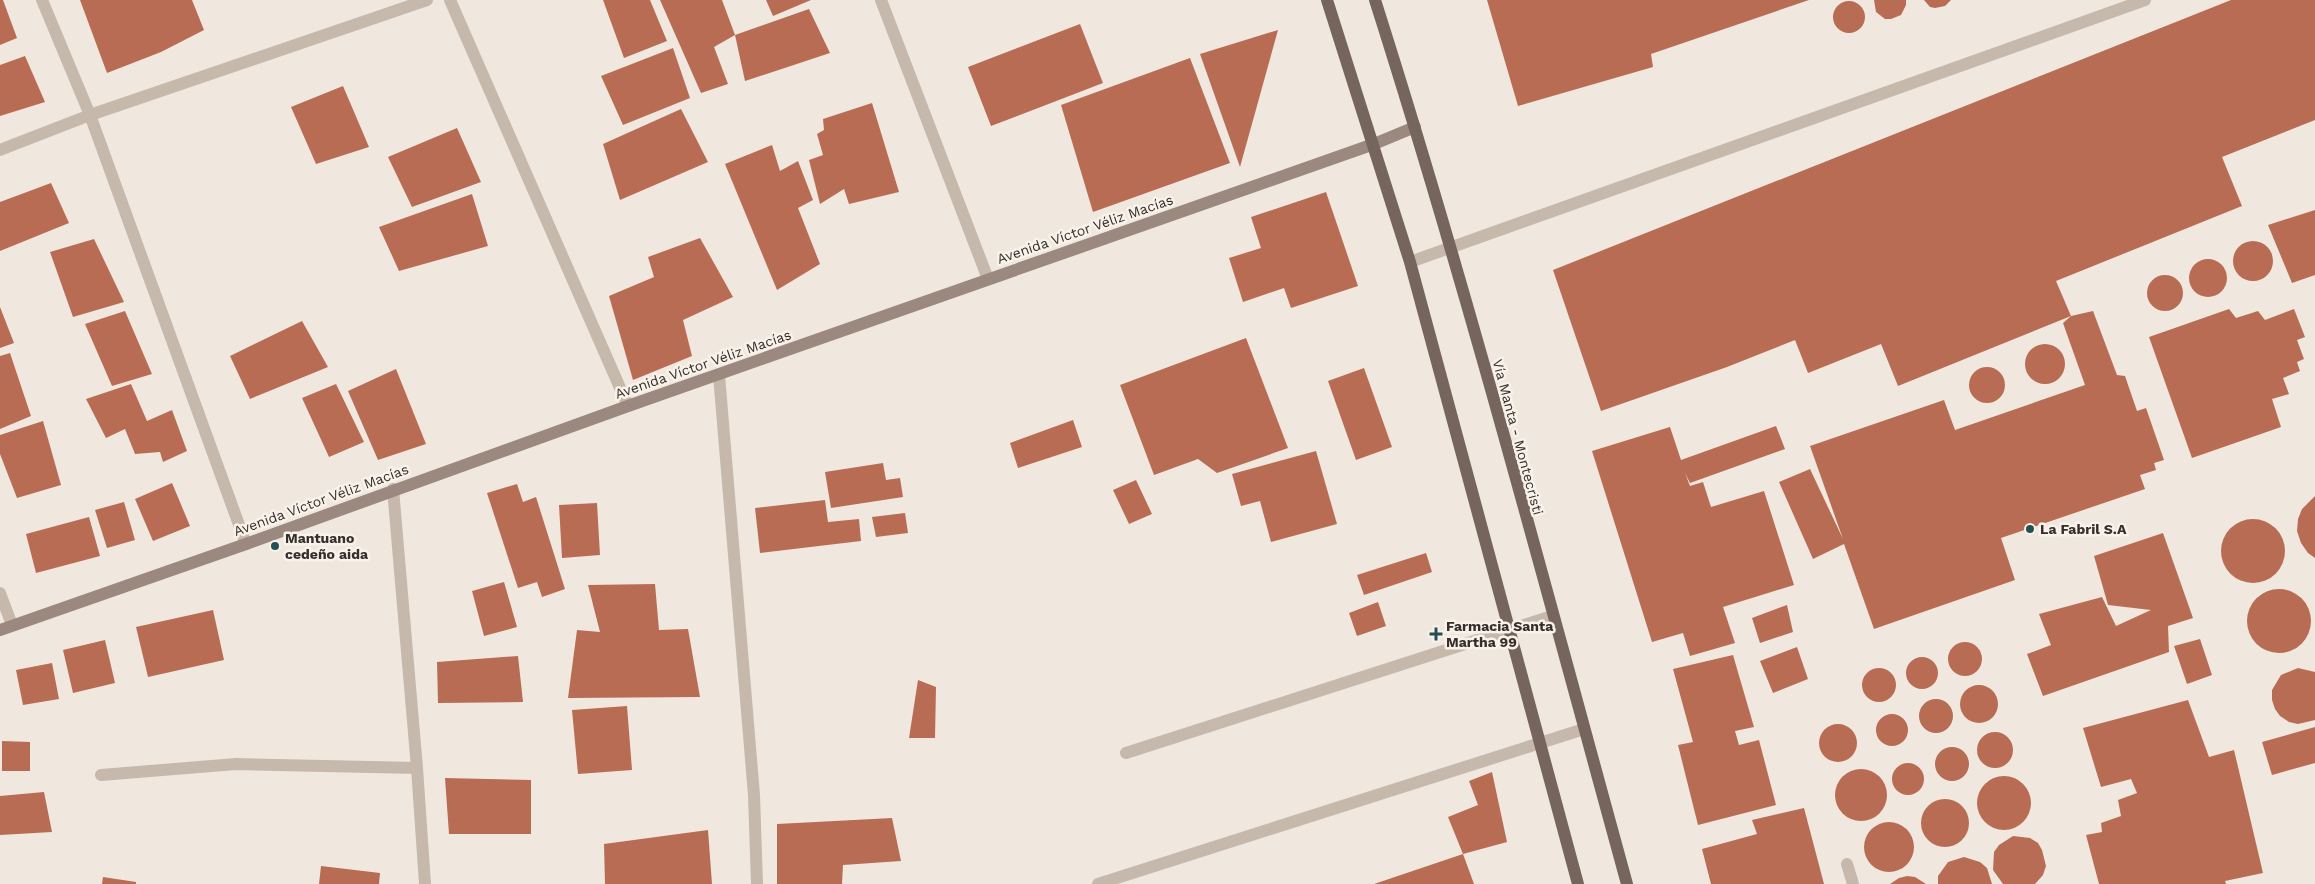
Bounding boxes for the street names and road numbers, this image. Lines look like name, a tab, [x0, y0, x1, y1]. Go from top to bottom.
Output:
street label: Avenida Víctor Véliz Macías	[995, 191, 1175, 267]
street label: Avenida Víctor Véliz Macías	[613, 326, 793, 402]
street label: Vía Manta - Montecristi	[1489, 357, 1547, 517]
street label: Avenida Víctor Véliz Macías	[231, 461, 411, 539]

